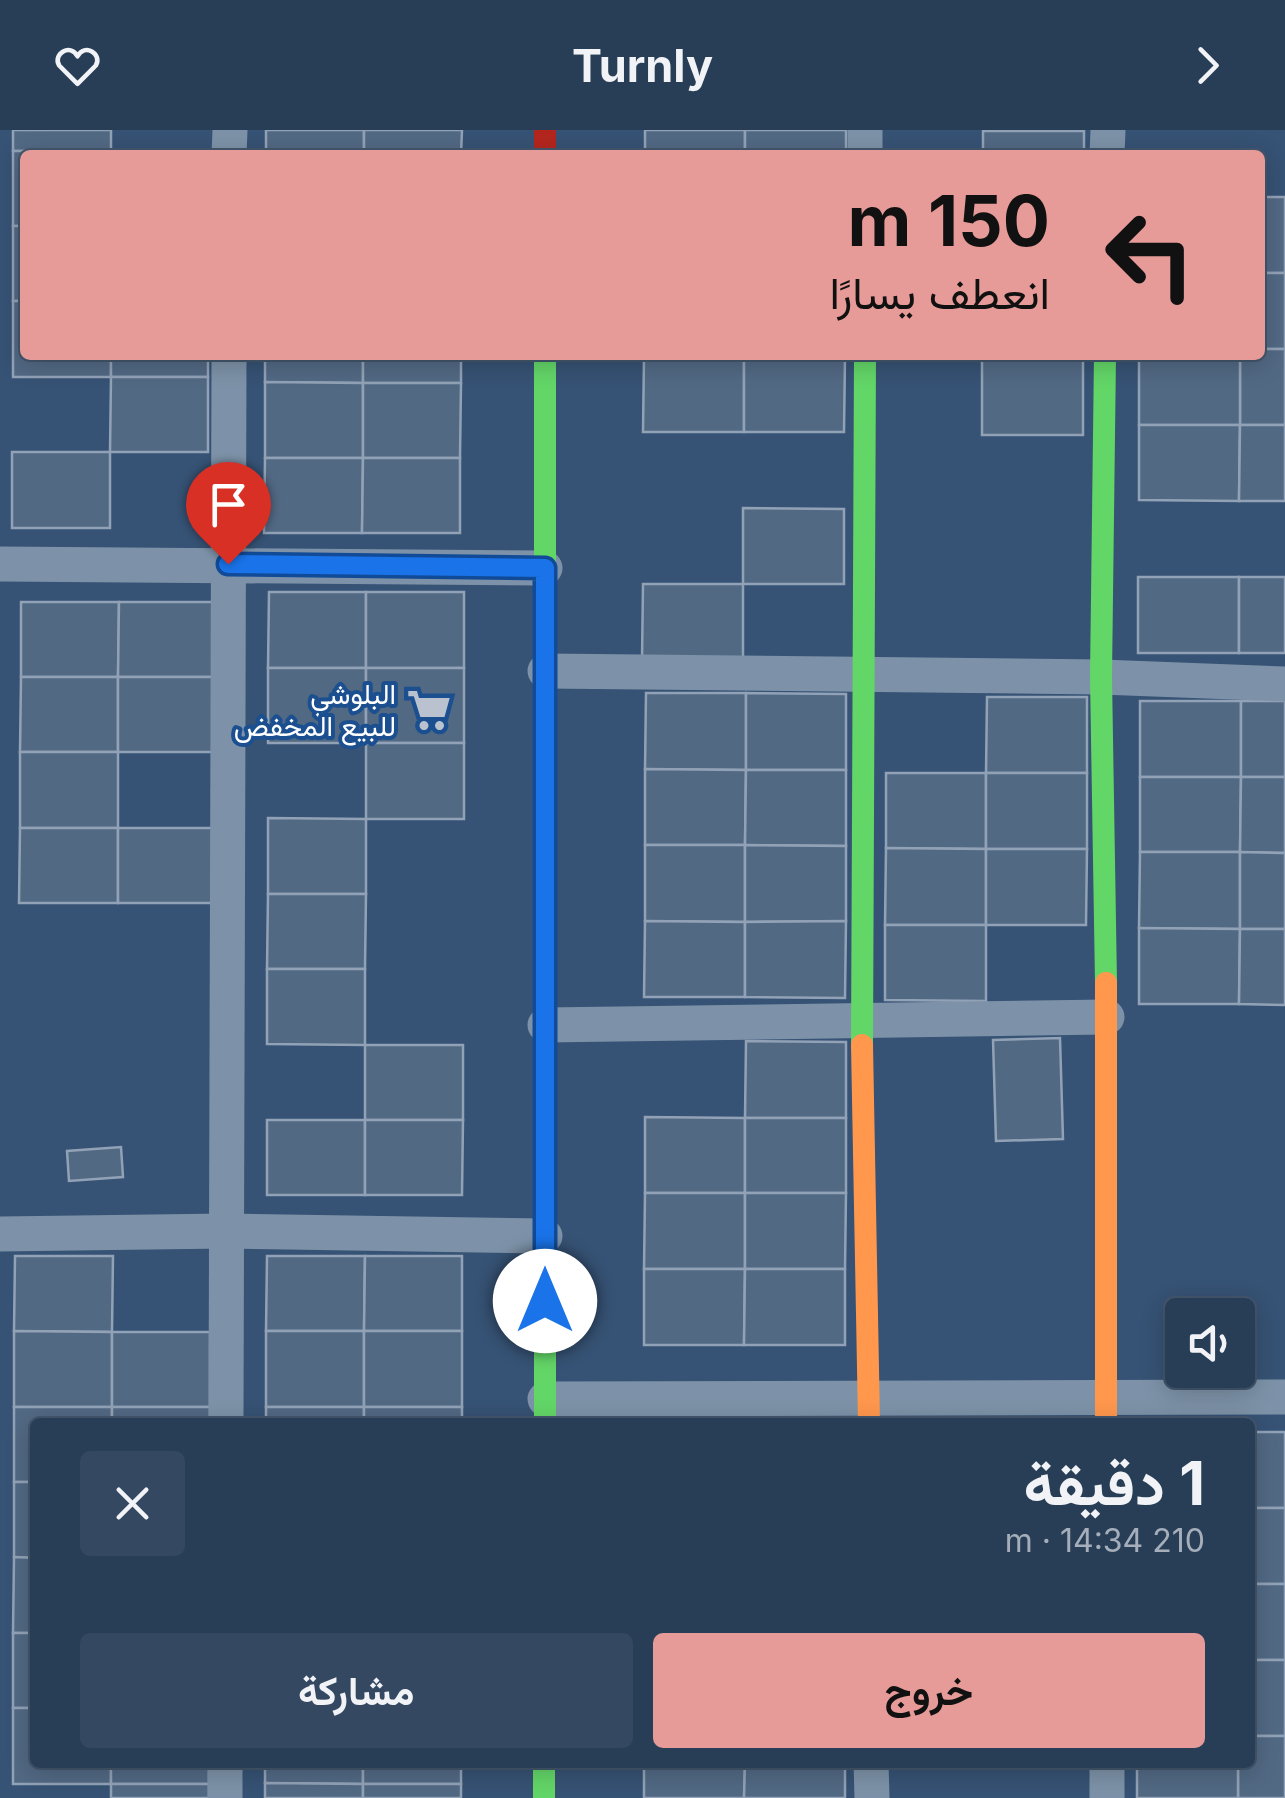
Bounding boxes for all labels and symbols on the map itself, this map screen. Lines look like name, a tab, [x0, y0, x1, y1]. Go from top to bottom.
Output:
pin	[186, 462, 271, 565]
place label: البلوشي للبيع المخفض	[234, 677, 396, 746]
supermarket icon: البلوشي للبيع المخفض	[405, 686, 453, 734]
position arrow	[493, 1249, 597, 1353]

